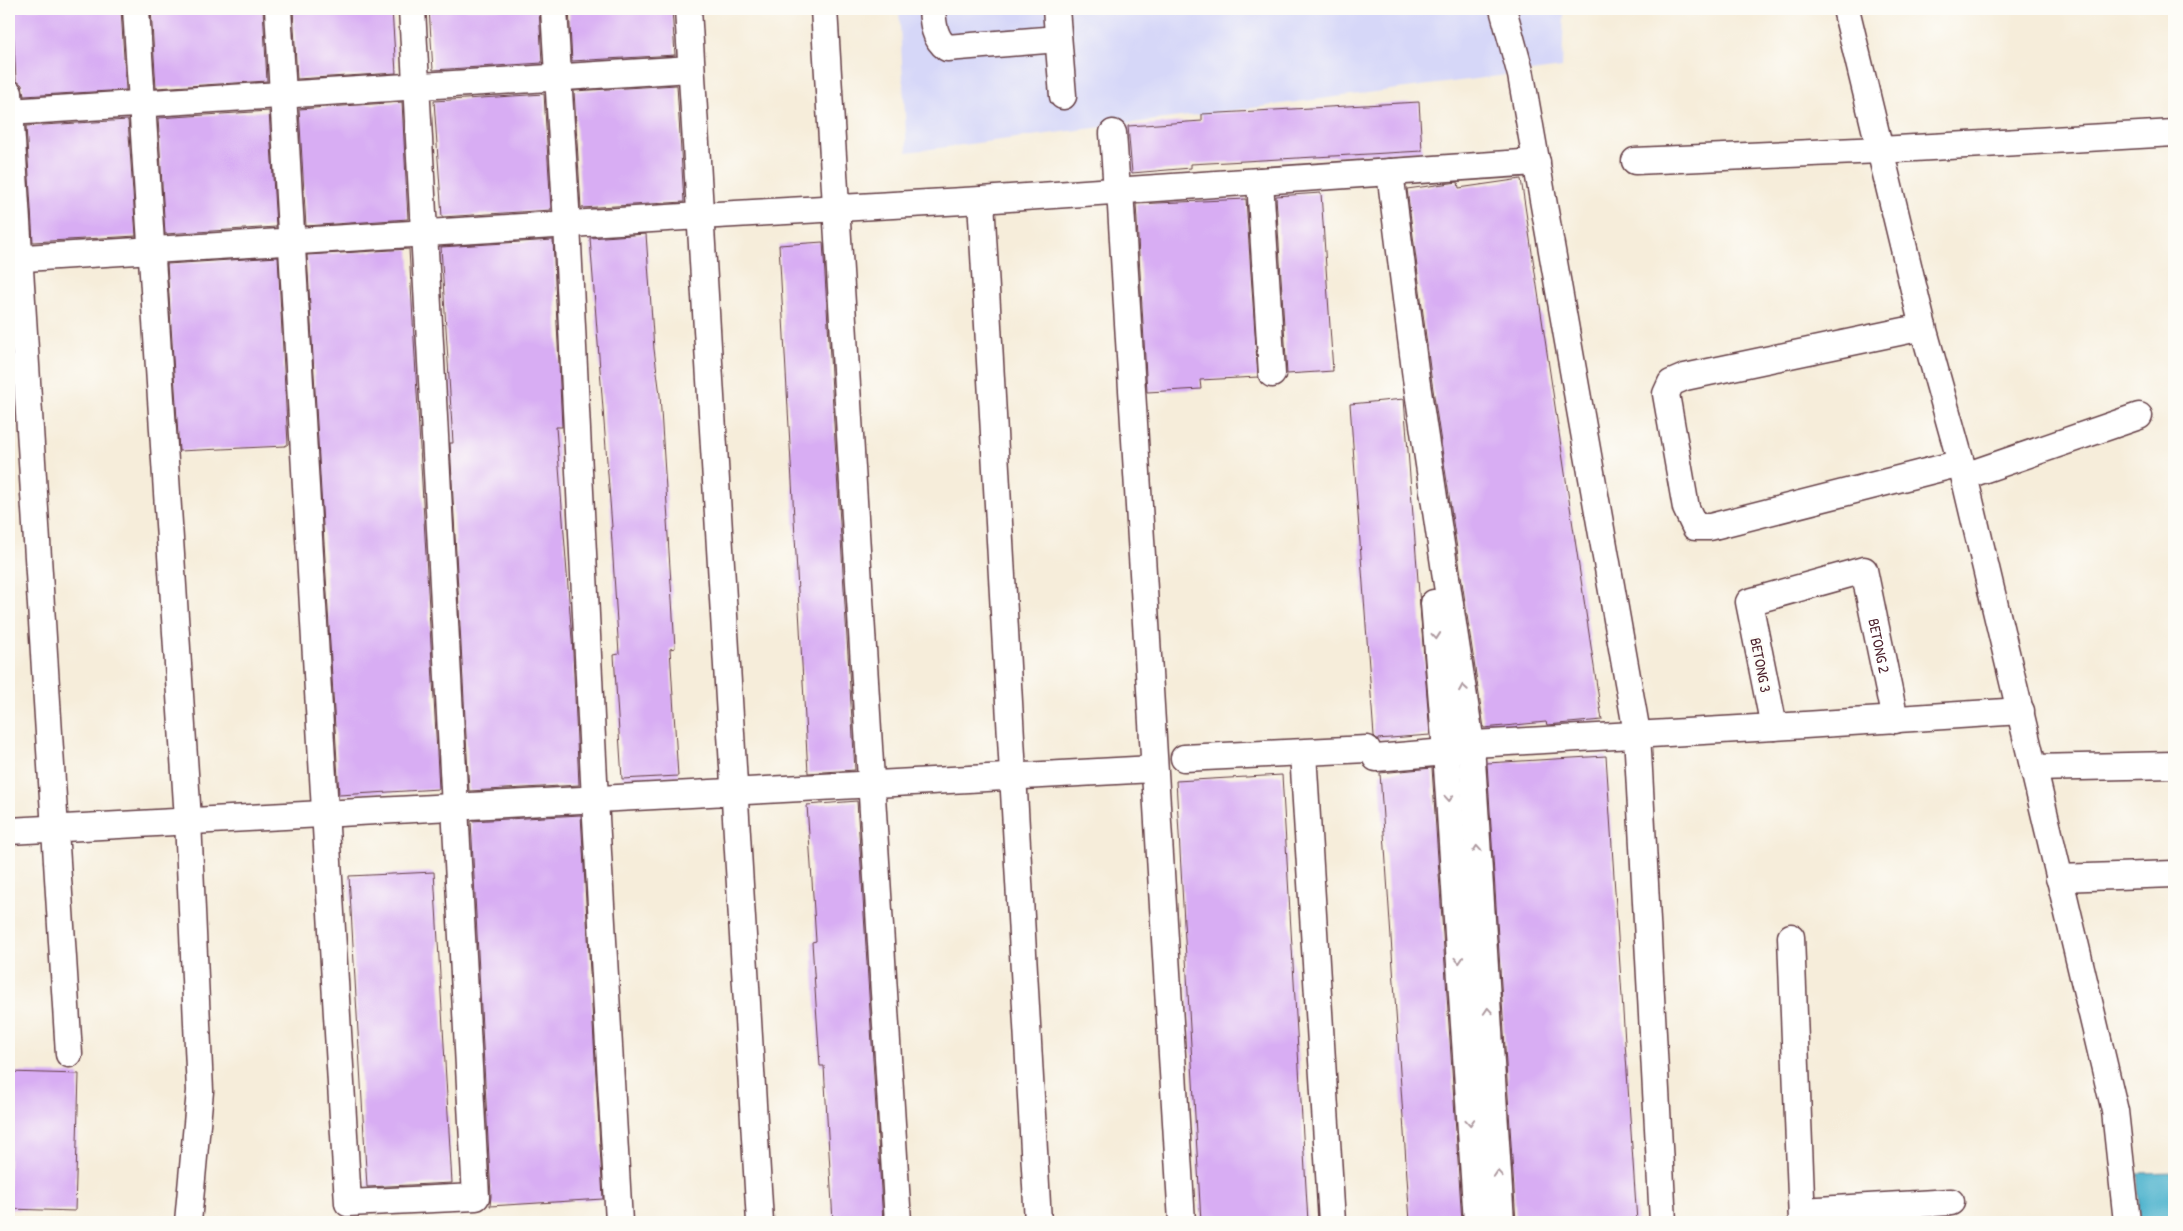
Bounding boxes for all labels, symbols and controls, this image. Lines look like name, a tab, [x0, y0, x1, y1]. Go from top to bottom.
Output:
street label: BETONG 2	[1864, 616, 1895, 675]
one-way arrow	[1431, 632, 1442, 640]
street label: BETONG 3	[1745, 636, 1777, 694]
one-way arrow	[1458, 683, 1468, 692]
one-way arrow	[1443, 794, 1454, 802]
one-way arrow	[1472, 845, 1483, 853]
one-way arrow	[1454, 957, 1465, 965]
one-way arrow	[1482, 1007, 1493, 1015]
one-way arrow	[1464, 1119, 1475, 1127]
one-way arrow	[1492, 1169, 1503, 1177]

